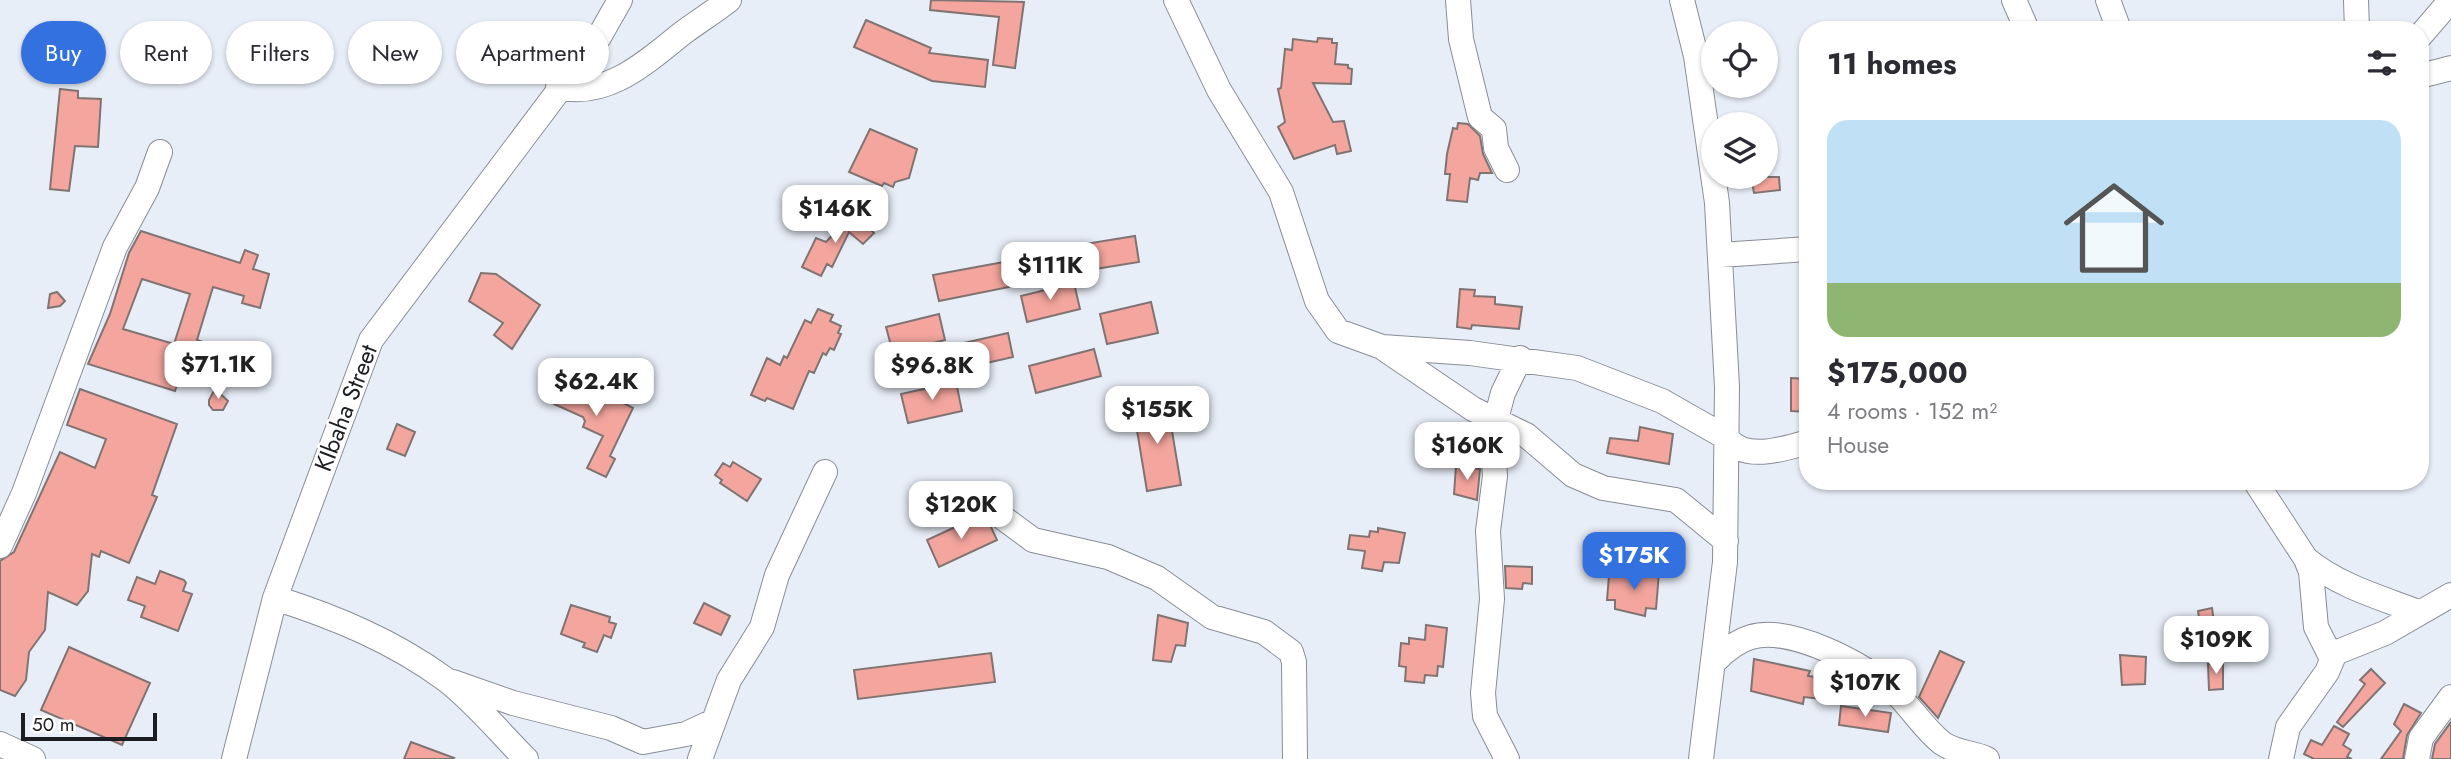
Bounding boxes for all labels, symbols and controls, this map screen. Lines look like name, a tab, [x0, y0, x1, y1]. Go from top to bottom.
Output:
chip: Buy	[21, 21, 106, 84]
chip: Rent	[120, 21, 212, 84]
chip: Filters	[226, 21, 334, 84]
chip: New	[348, 21, 442, 84]
chip: Apartment	[456, 21, 609, 84]
map controls	[1701, 21, 1778, 189]
button: locate	[1701, 21, 1778, 98]
text: 11 homes	[1827, 42, 1957, 85]
icon: filters	[2363, 44, 2401, 82]
button: layers	[1701, 112, 1778, 189]
icon: home	[2051, 165, 2177, 291]
pin: $146K	[786, 186, 884, 245]
text: $146K	[798, 191, 872, 225]
pin: $111K	[1001, 243, 1099, 302]
text: $111K	[1017, 248, 1083, 282]
street label: KIbaha Street	[305, 339, 386, 476]
pin: $71.1K	[161, 342, 275, 401]
pin: $96.8K	[875, 342, 989, 402]
text: $71.1K	[180, 347, 256, 381]
text: $96.8K	[891, 348, 973, 382]
text: $175,000	[1827, 351, 1968, 394]
pin: $62.4K	[539, 358, 653, 418]
text: $62.4K	[554, 364, 638, 398]
pin: $155K	[1108, 386, 1206, 446]
text: $155K	[1121, 392, 1193, 426]
text: 4 rooms · 152 m²	[1827, 394, 1997, 428]
pin: $160K	[1418, 422, 1516, 482]
text: $160K	[1431, 428, 1503, 462]
text: House	[1827, 428, 1889, 462]
pin: $120K	[912, 482, 1010, 541]
text: $120K	[925, 487, 997, 521]
pin: $175K	[1585, 532, 1683, 592]
text: $175K	[1599, 538, 1669, 572]
pin: $109K	[2167, 616, 2265, 676]
text: $109K	[2180, 622, 2252, 656]
pin: $107K	[1816, 660, 1914, 719]
text: $107K	[1829, 665, 1901, 699]
scale bar	[21, 710, 158, 742]
text: 50 m	[32, 711, 75, 738]

